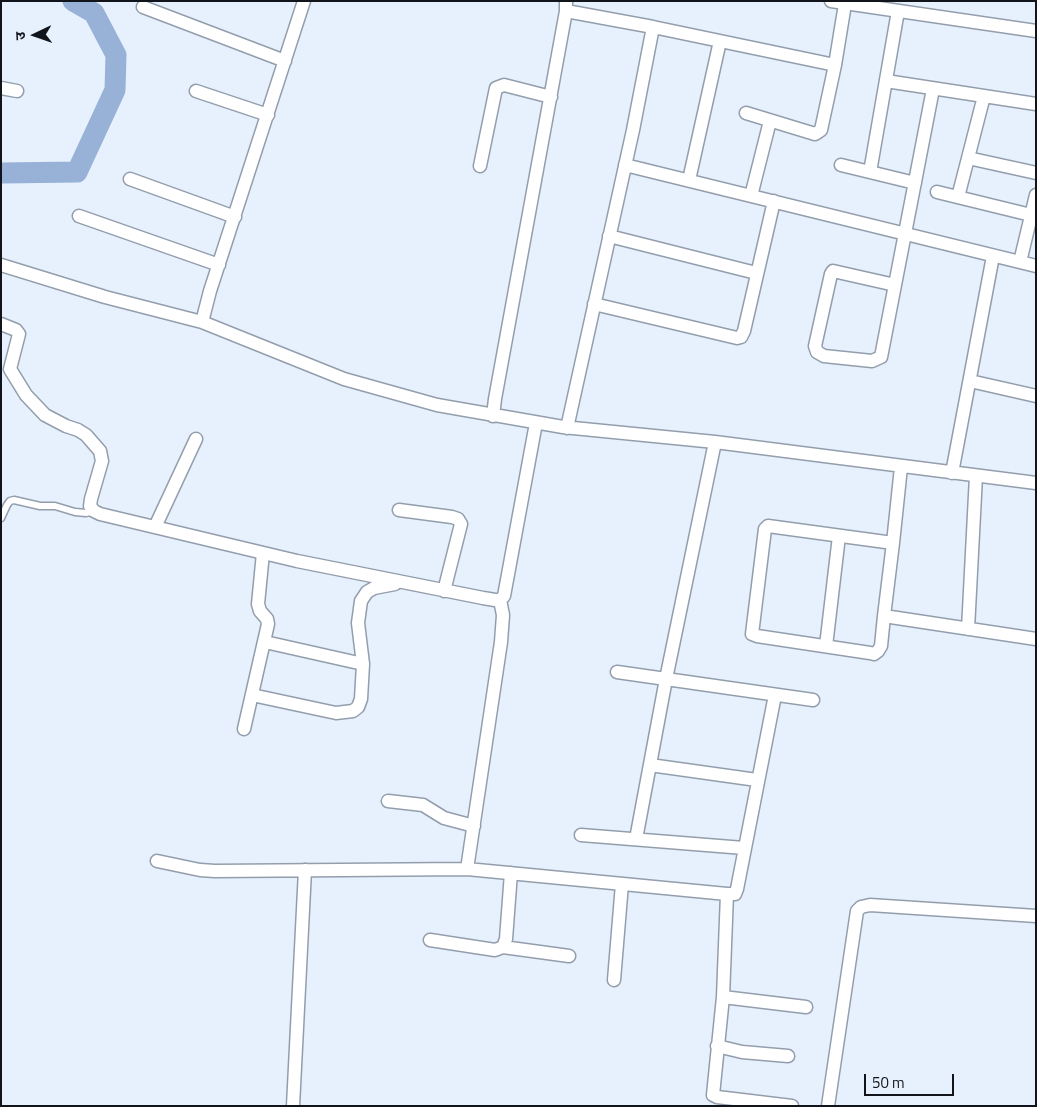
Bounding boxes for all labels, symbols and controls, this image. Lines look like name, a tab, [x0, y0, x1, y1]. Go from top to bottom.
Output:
north arrow	[10, 10, 60, 60]
text: उ	[9, 31, 30, 40]
scale bar	[867, 1064, 957, 1096]
text: 50 m	[872, 1071, 905, 1094]

